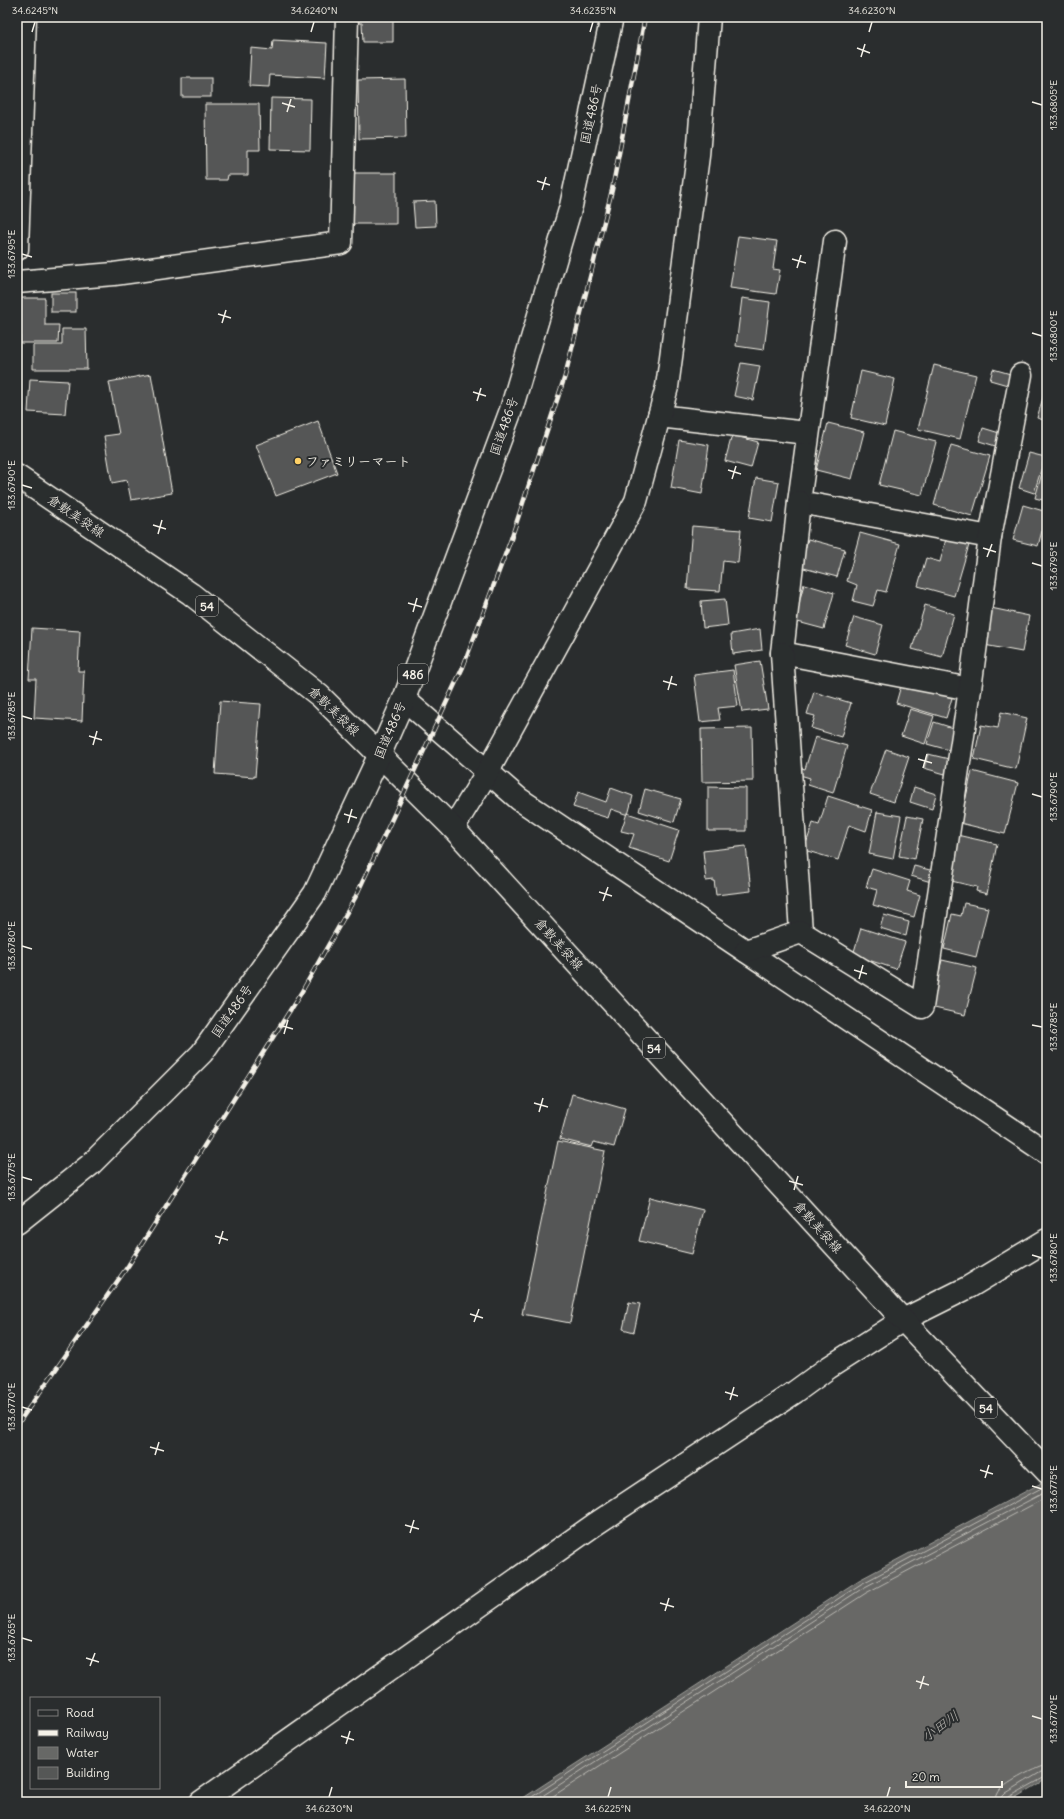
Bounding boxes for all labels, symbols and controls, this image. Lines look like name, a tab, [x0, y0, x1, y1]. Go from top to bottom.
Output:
text: 34.6245°N	[12, 4, 58, 17]
text: 34.6240°N	[290, 4, 338, 17]
text: 34.6235°N	[570, 4, 616, 17]
text: 34.6230°N	[848, 4, 896, 17]
text: 133.6805°E	[1047, 80, 1060, 130]
street label: 国道486号	[576, 82, 606, 146]
text: 133.6795°E	[5, 229, 18, 278]
text: 133.6800°E	[1047, 310, 1060, 362]
street label: 国道486号	[486, 394, 522, 458]
place label: ファミリーマート	[306, 453, 411, 470]
marker: ファミリーマート	[293, 456, 303, 466]
text: 133.6790°E	[5, 460, 18, 510]
street label: 倉敷美袋線	[44, 491, 109, 542]
text: 133.6795°E	[1047, 541, 1060, 590]
road number: 54	[196, 596, 218, 616]
road number: 486	[398, 664, 428, 684]
street label: 倉敷美袋線	[305, 682, 364, 740]
text: 133.6785°E	[5, 691, 18, 740]
street label: 国道486号	[370, 698, 410, 762]
text: 133.6790°E	[1047, 772, 1060, 822]
street label: 倉敷美袋線	[531, 914, 588, 975]
text: 133.6780°E	[5, 921, 18, 971]
street label: 国道486号	[207, 981, 257, 1041]
text: 133.6785°E	[1047, 1002, 1060, 1051]
road number: 54	[643, 1038, 665, 1058]
text: 133.6775°E	[5, 1153, 18, 1201]
street label: 倉敷美袋線	[790, 1197, 847, 1258]
text: 133.6780°E	[1047, 1233, 1060, 1283]
text: 133.6770°E	[5, 1383, 18, 1431]
road number: 54	[975, 1398, 997, 1418]
text: 133.6775°E	[1047, 1465, 1060, 1513]
text: 133.6765°E	[5, 1614, 18, 1662]
text: 133.6770°E	[1047, 1695, 1060, 1743]
legend	[30, 1697, 160, 1789]
text: Road	[66, 1705, 94, 1720]
water label: 小田川	[918, 1707, 962, 1745]
text: Railway	[66, 1725, 109, 1740]
text: Water	[66, 1745, 99, 1760]
scale bar	[906, 1763, 1002, 1789]
text: Building	[66, 1765, 110, 1780]
text: 20 m	[912, 1769, 940, 1784]
text: 34.6230°N	[305, 1802, 353, 1815]
text: 34.6225°N	[585, 1802, 631, 1815]
text: 34.6220°N	[863, 1802, 911, 1815]

